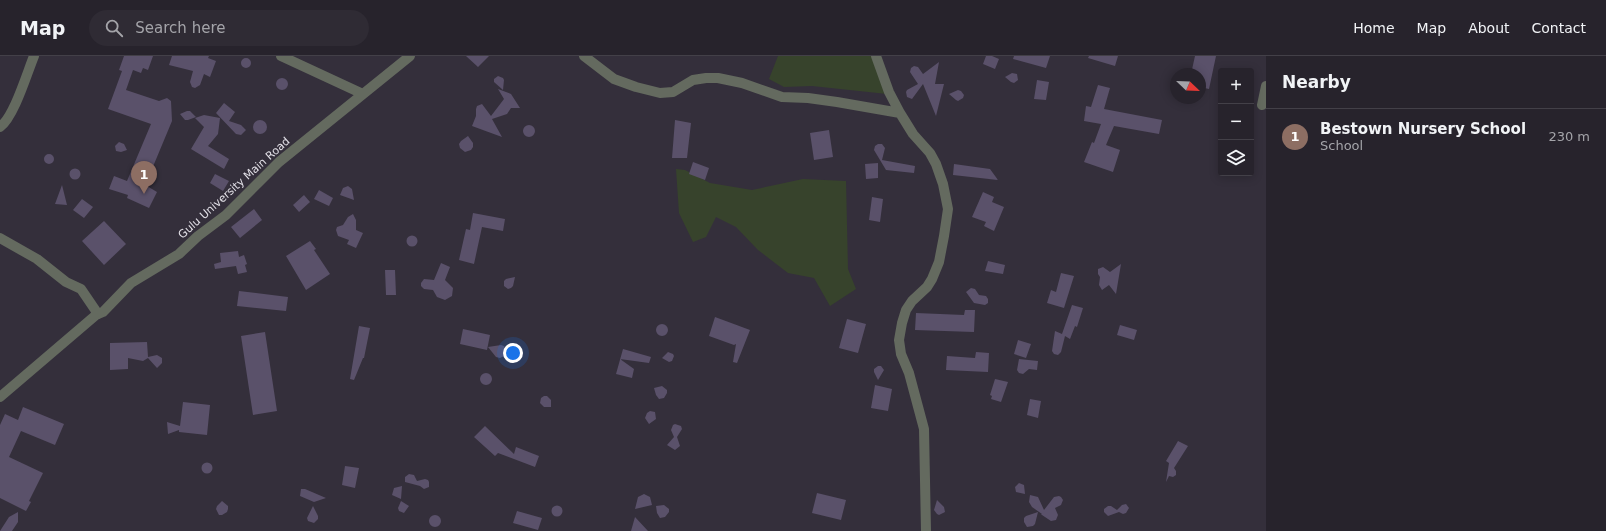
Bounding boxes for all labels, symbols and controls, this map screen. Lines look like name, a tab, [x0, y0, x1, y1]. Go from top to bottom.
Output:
search box	[89, 10, 369, 46]
text: Map	[20, 17, 65, 39]
icon: search	[103, 17, 125, 39]
text: Search here	[135, 19, 225, 37]
text: Home	[1353, 20, 1395, 36]
text: Map	[1417, 20, 1446, 36]
text: About	[1468, 20, 1510, 36]
text: Contact	[1532, 20, 1586, 36]
north arrow	[1170, 68, 1206, 104]
map controls	[1218, 68, 1254, 176]
button: +	[1218, 68, 1254, 104]
text: Nearby	[1282, 72, 1351, 92]
button: −	[1218, 104, 1254, 140]
text: Bestown Nursery School	[1320, 120, 1526, 138]
text: 1	[1290, 129, 1300, 144]
text: 230 m	[1548, 129, 1590, 144]
street label: Gulu University Main Road	[176, 135, 292, 241]
text: School	[1320, 138, 1363, 153]
button: layers	[1218, 140, 1254, 176]
pin: 1	[131, 161, 157, 194]
your location	[503, 343, 523, 363]

